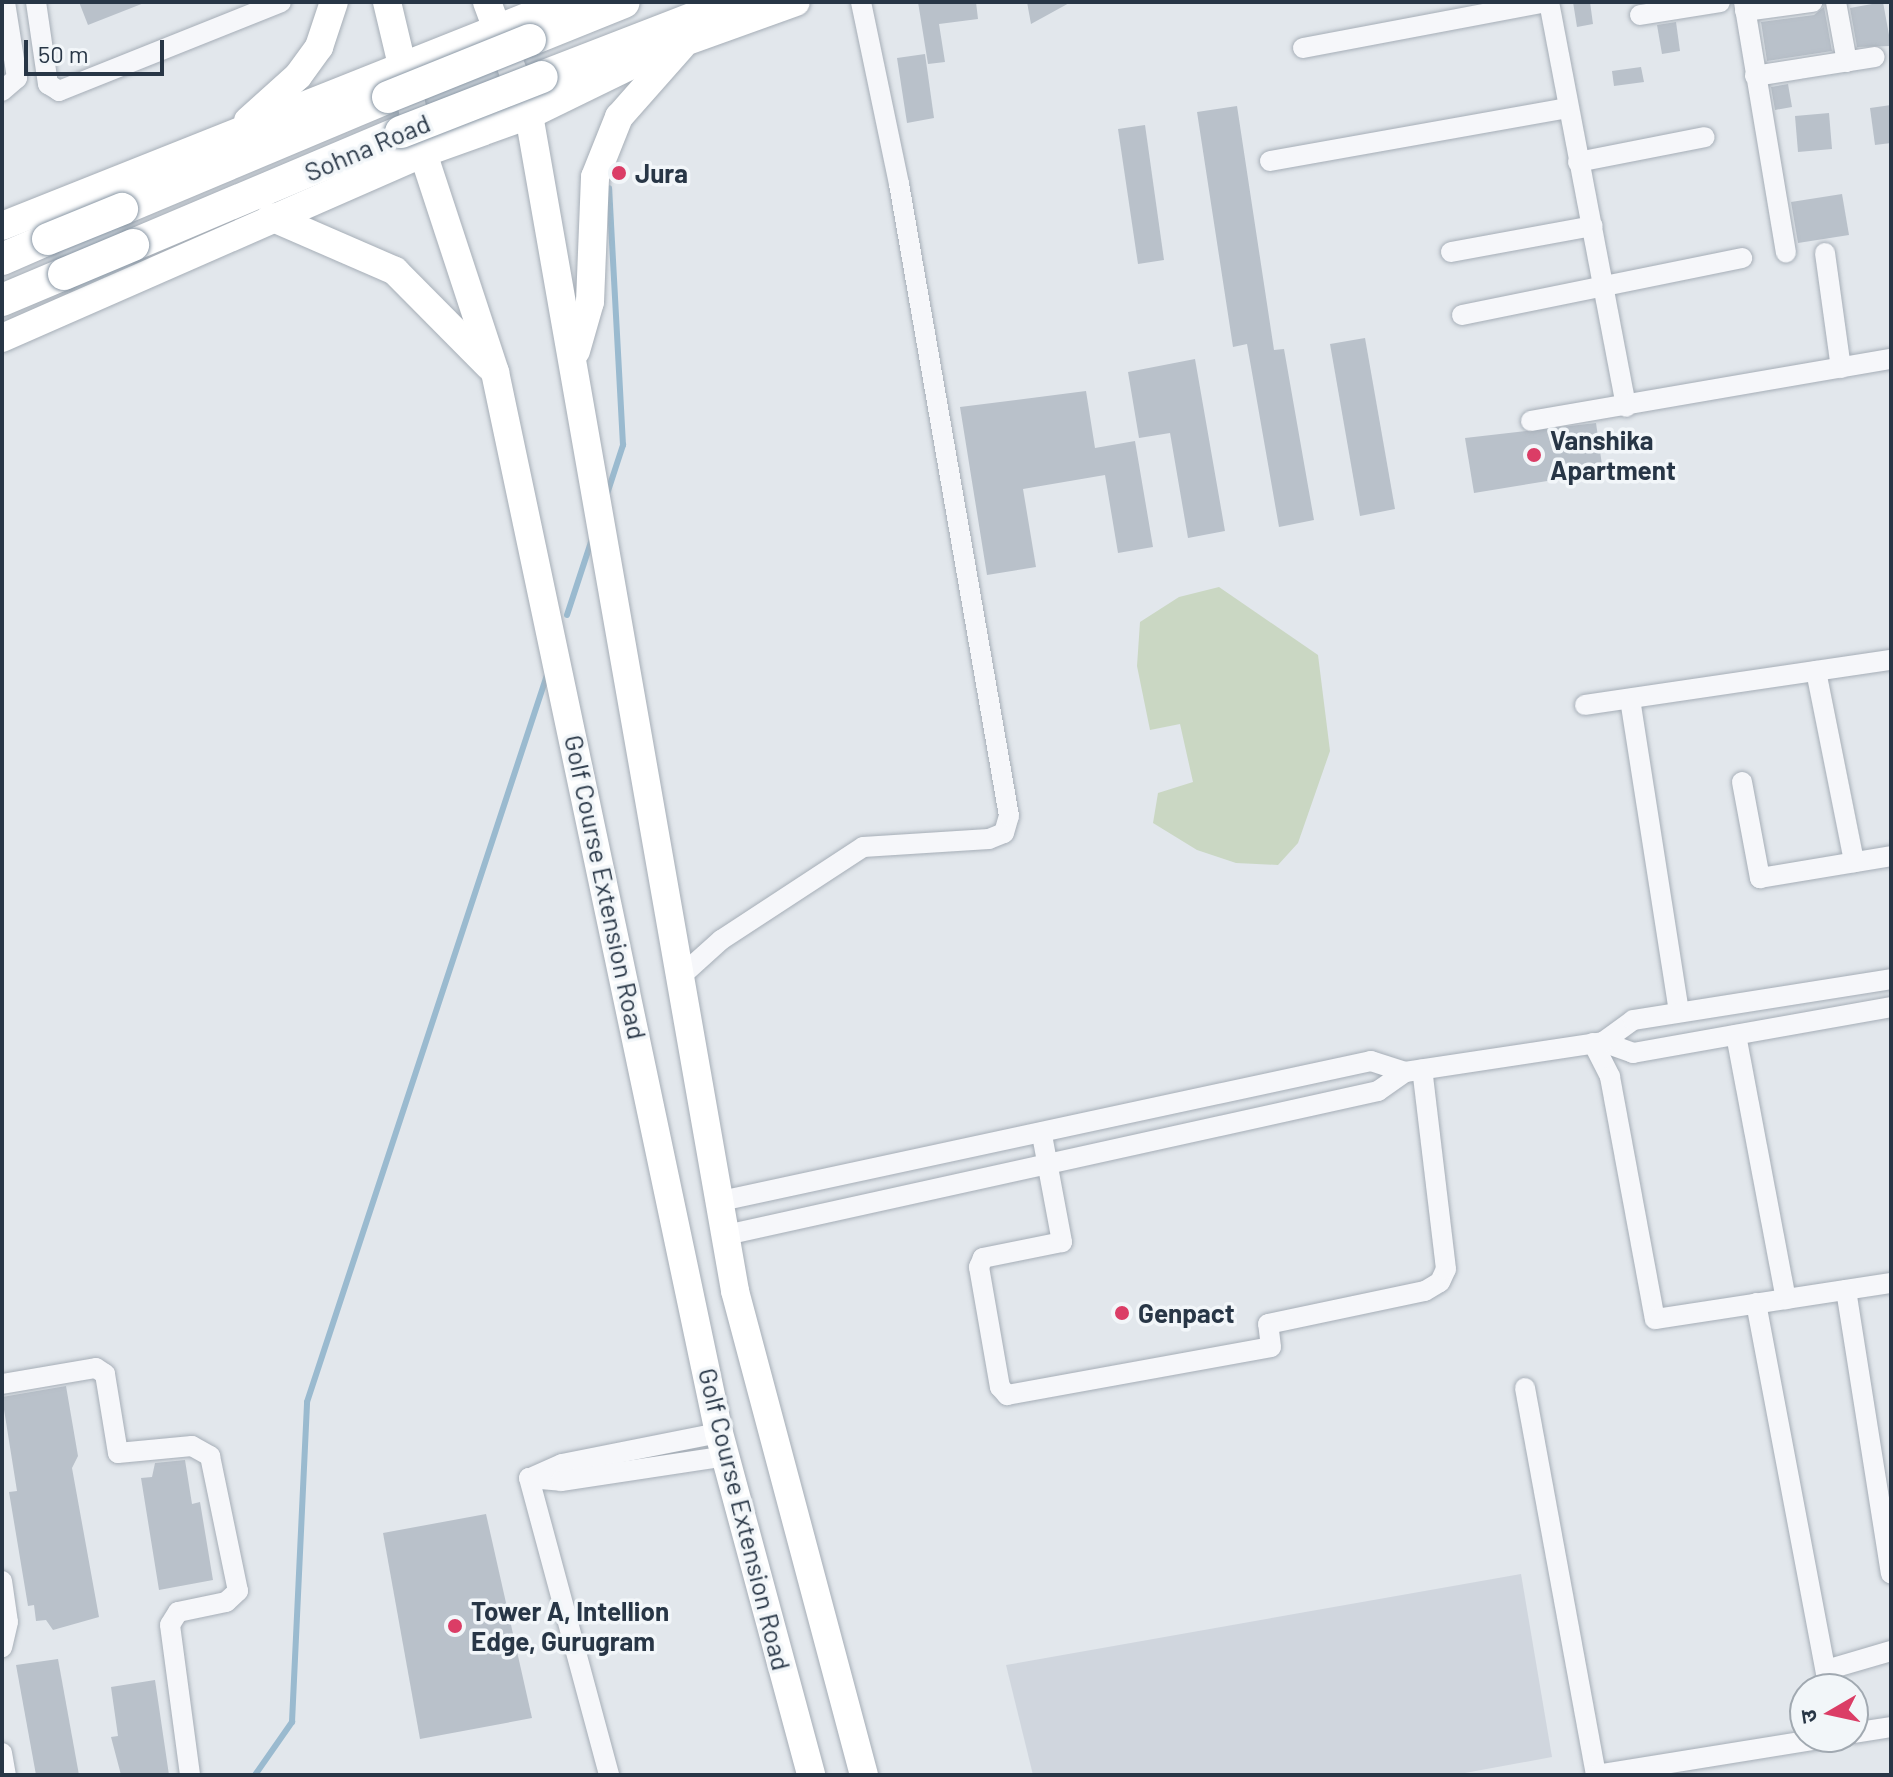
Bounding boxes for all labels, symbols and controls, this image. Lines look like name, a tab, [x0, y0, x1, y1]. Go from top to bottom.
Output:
scale bar	[28, 24, 168, 74]
text: 50 m	[38, 39, 89, 68]
street label: Sohna Road	[300, 107, 434, 187]
place label: Jura	[635, 157, 688, 189]
marker: Jura	[610, 164, 628, 182]
place label: Vanshika Apartment	[1550, 424, 1676, 486]
marker: Vanshika Apartment	[1525, 446, 1543, 464]
street label: Golf Course Extension Road	[558, 732, 654, 1042]
place label: Genpact	[1138, 1297, 1235, 1329]
marker: Genpact	[1113, 1304, 1131, 1322]
street label: Golf Course Extension Road	[692, 1365, 798, 1673]
place label: Tower A, Intellion Edge, Gurugram	[471, 1595, 669, 1656]
marker: Tower A, Intellion Edge, Gurugram	[446, 1617, 464, 1635]
north arrow	[1789, 1673, 1869, 1753]
text: उ	[1793, 1708, 1821, 1725]

